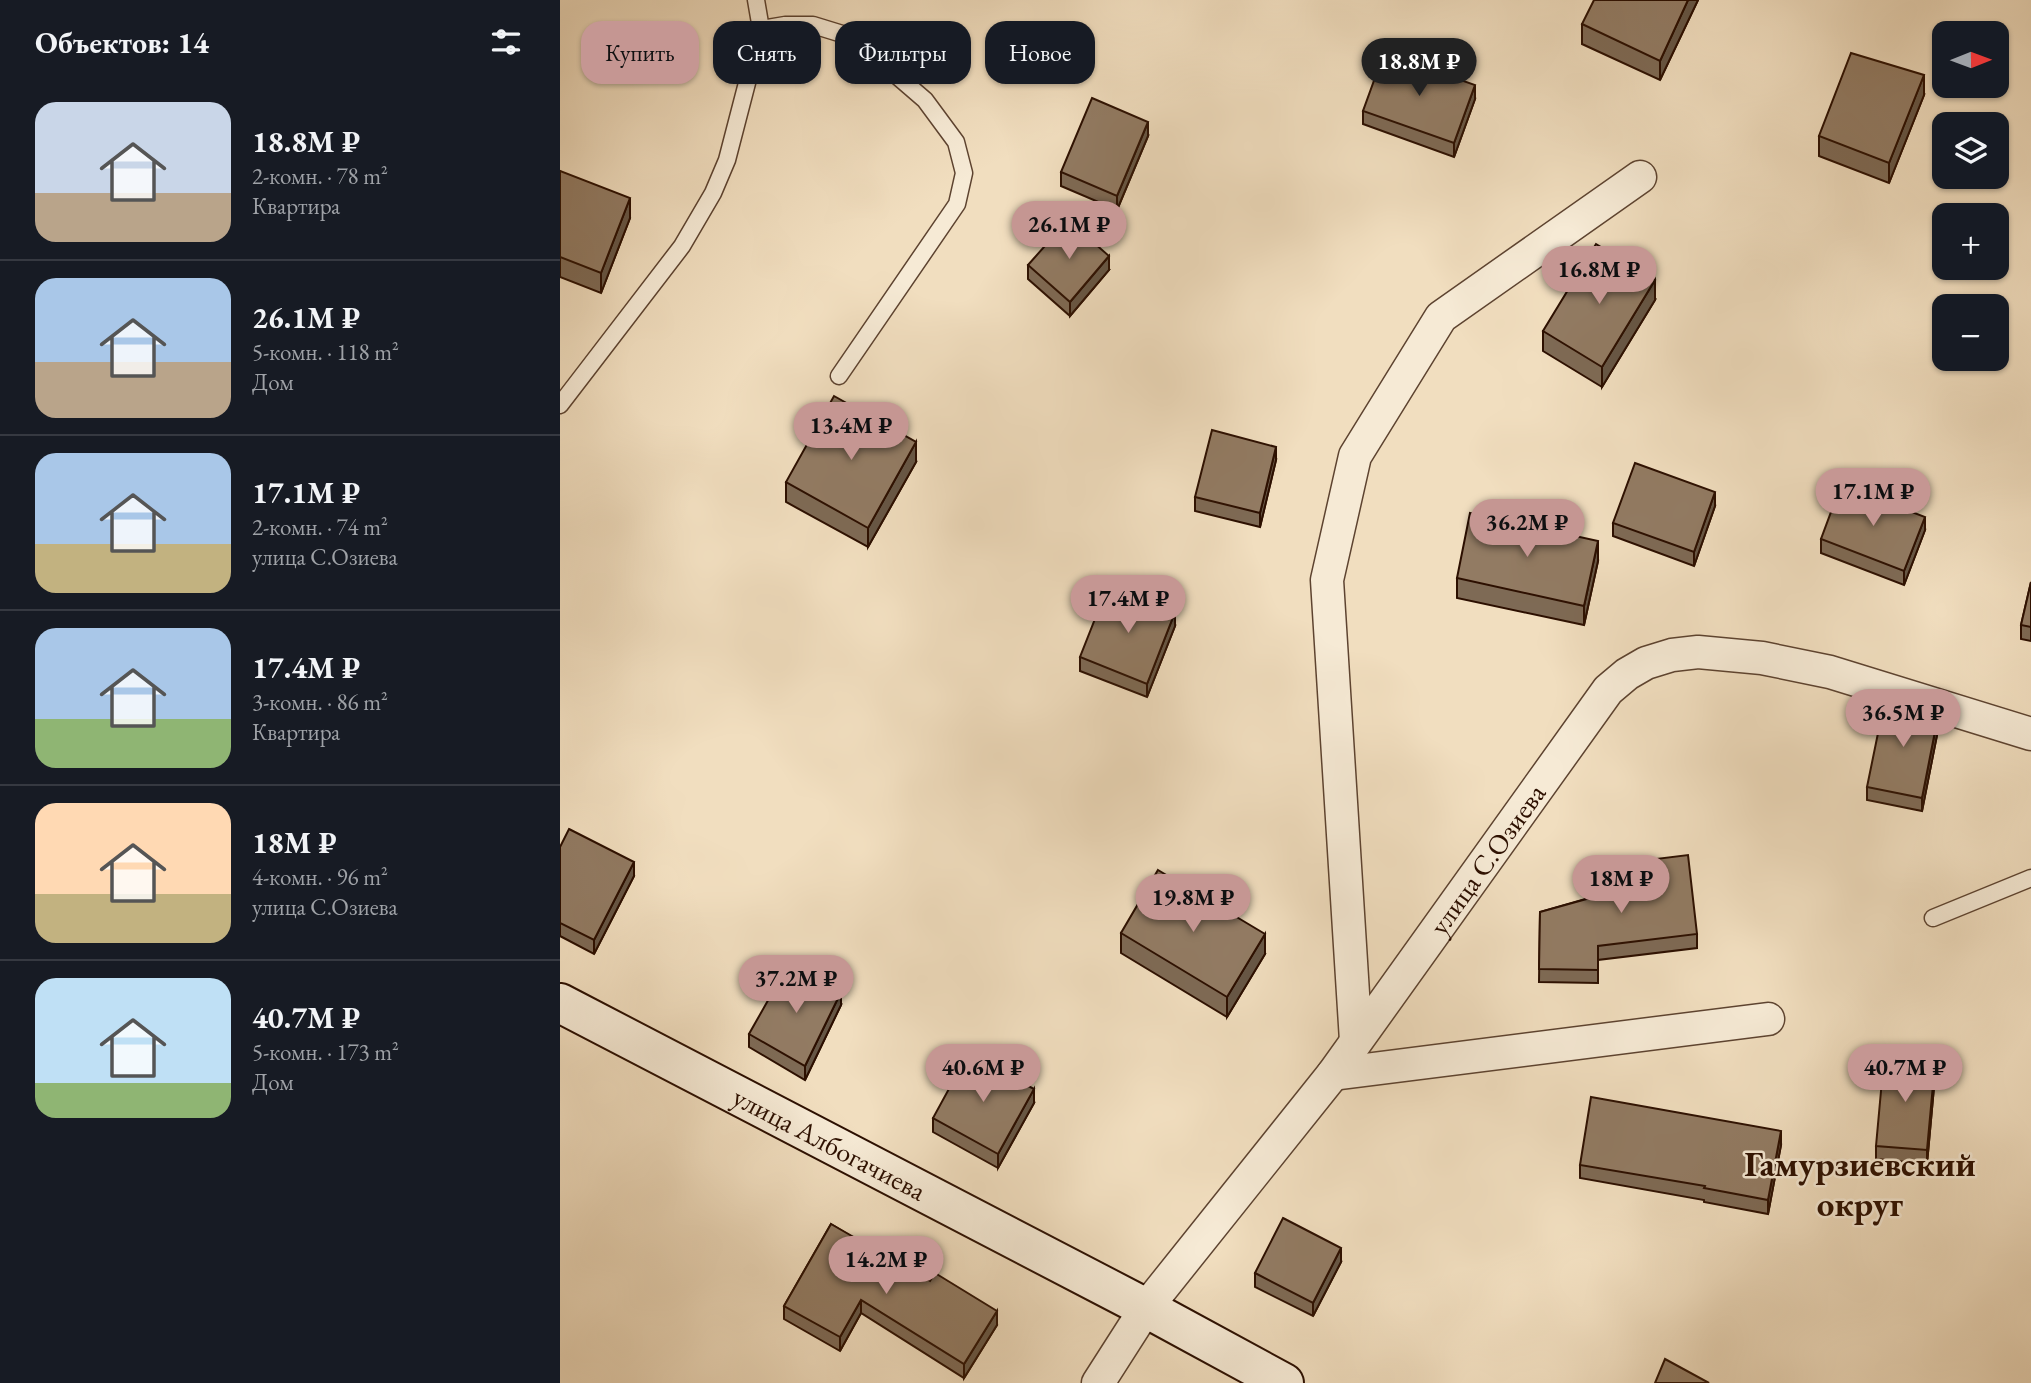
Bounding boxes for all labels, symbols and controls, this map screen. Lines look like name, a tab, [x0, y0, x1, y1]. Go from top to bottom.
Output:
chip: Купить	[581, 21, 699, 84]
chip: Снять	[713, 21, 821, 84]
chip: Фильтры	[835, 21, 971, 84]
chip: Новое	[985, 21, 1095, 84]
north arrow	[1932, 21, 2009, 98]
map controls	[1932, 21, 2009, 371]
text: Объектов: 14	[35, 23, 209, 62]
icon: filters	[487, 23, 525, 61]
pin: 18.8M ₽	[1354, 38, 1484, 98]
text: 18.8M ₽	[1378, 46, 1460, 76]
button: layers	[1932, 112, 2009, 189]
text: 18.8M ₽	[252, 122, 360, 161]
icon: home	[91, 130, 175, 214]
text: 2-комн. · 78 m²	[252, 161, 388, 191]
text: Квартира	[252, 191, 340, 221]
pin: 26.1M ₽	[1004, 202, 1134, 261]
button: +	[1932, 203, 2009, 280]
text: 26.1M ₽	[1028, 209, 1110, 239]
pin: 16.8M ₽	[1534, 246, 1664, 306]
text: 16.8M ₽	[1558, 254, 1640, 284]
button: −	[1932, 294, 2009, 371]
text: 26.1M ₽	[252, 298, 360, 337]
icon: home	[91, 306, 175, 390]
text: 5-комн. · 118 m²	[252, 337, 399, 367]
text: Дом	[252, 367, 294, 397]
pin: 13.4M ₽	[786, 402, 916, 462]
text: 13.4M ₽	[810, 410, 892, 440]
pin: 17.1M ₽	[1808, 468, 1938, 528]
text: 17.1M ₽	[252, 473, 360, 512]
text: 17.1M ₽	[1832, 476, 1914, 506]
icon: home	[91, 481, 175, 565]
pin: 36.2M ₽	[1462, 500, 1592, 559]
text: 36.2M ₽	[1486, 507, 1568, 537]
text: 2-комн. · 74 m²	[252, 512, 388, 542]
text: улица С.Озиева	[252, 542, 398, 572]
pin: 17.4M ₽	[1063, 576, 1193, 635]
text: 17.4M ₽	[1087, 583, 1169, 613]
text: 17.4M ₽	[252, 648, 360, 687]
icon: home	[91, 656, 175, 740]
text: 3-комн. · 86 m²	[252, 687, 388, 717]
pin: 36.5M ₽	[1838, 690, 1968, 749]
text: 36.5M ₽	[1862, 697, 1944, 727]
text: Квартира	[252, 717, 340, 747]
street label: улица С.Озиева	[1421, 776, 1554, 942]
text: 18M ₽	[252, 823, 337, 862]
icon: home	[91, 831, 175, 915]
pin: 18M ₽	[1572, 856, 1670, 915]
text: 4-комн. · 96 m²	[252, 862, 388, 892]
text: 18M ₽	[1588, 863, 1654, 893]
pin: 19.8M ₽	[1128, 874, 1258, 934]
text: 19.8M ₽	[1152, 882, 1234, 912]
text: улица С.Озиева	[252, 892, 398, 922]
pin: 37.2M ₽	[731, 956, 861, 1015]
text: 37.2M ₽	[755, 963, 837, 993]
text: 40.7M ₽	[252, 998, 360, 1037]
icon: home	[91, 1006, 175, 1090]
text: 5-комн. · 173 m²	[252, 1037, 399, 1067]
pin: 40.6M ₽	[918, 1044, 1048, 1104]
pin: 40.7M ₽	[1840, 1044, 1970, 1104]
text: 40.6M ₽	[942, 1052, 1024, 1082]
text: 40.7M ₽	[1864, 1052, 1946, 1082]
text: Дом	[252, 1067, 294, 1097]
street label: улица Албогачиева	[727, 1078, 933, 1209]
district label: Гамурзиевский округ	[1744, 1141, 1976, 1226]
pin: 14.2M ₽	[821, 1236, 951, 1296]
text: 14.2M ₽	[845, 1244, 927, 1274]

